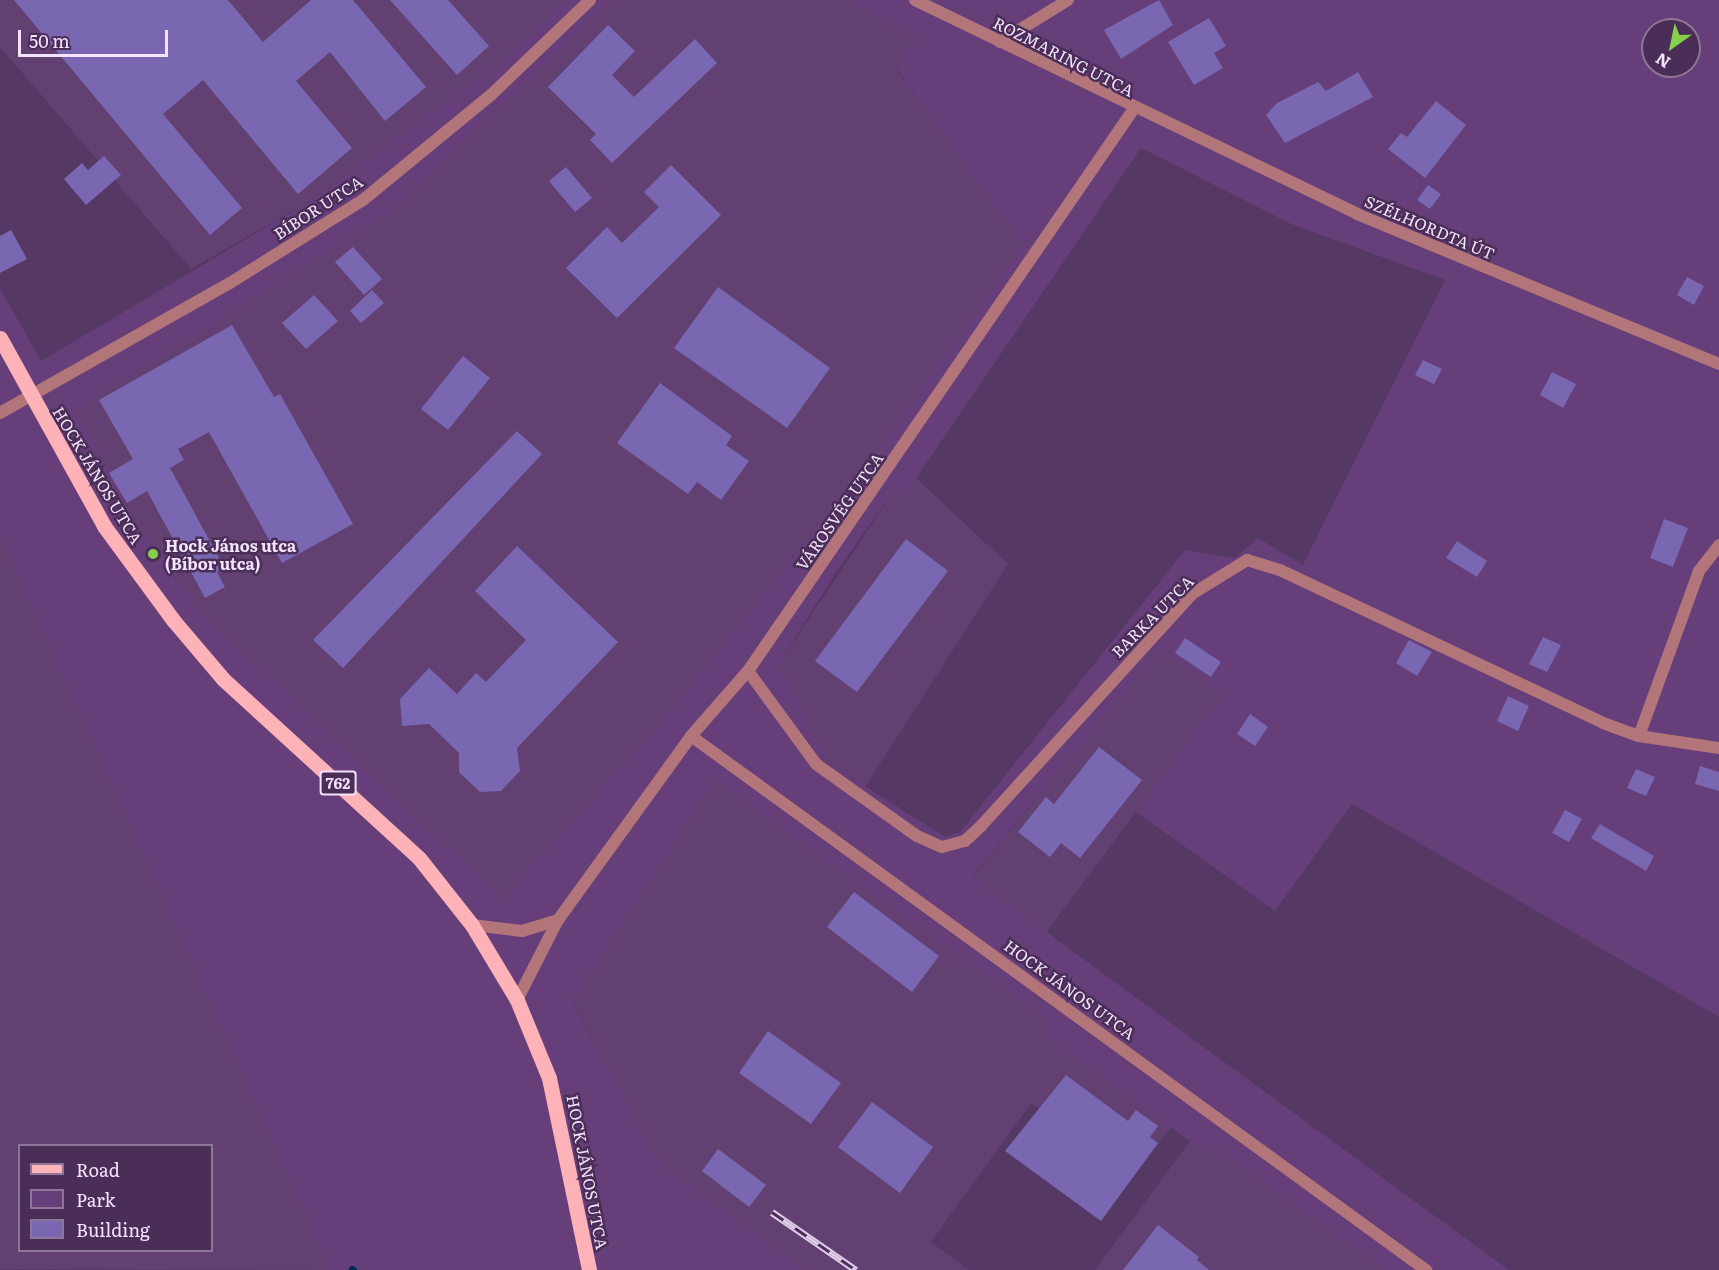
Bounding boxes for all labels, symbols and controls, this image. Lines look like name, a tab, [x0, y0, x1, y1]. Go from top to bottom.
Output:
street label: ROZMARING UTCA	[991, 12, 1137, 100]
scale bar	[21, 18, 171, 56]
north arrow	[1641, 18, 1701, 78]
text: 50 m	[29, 27, 70, 54]
text: N	[1650, 48, 1674, 75]
street label: BÍBOR UTCA	[270, 171, 366, 243]
street label: SZÉLHORDTA ÚT	[1362, 191, 1498, 263]
street label: HOCK JÁNOS UTCA	[49, 403, 147, 547]
street label: VÁROSVÉG UTCA	[791, 449, 887, 573]
place label: Hock János utca (Bíbor utca)	[165, 535, 296, 573]
marker: Hock János utca (Bíbor utca)	[146, 547, 160, 561]
street label: BARKA UTCA	[1107, 571, 1197, 661]
road number: 762	[318, 771, 358, 795]
street label: HOCK JÁNOS UTCA	[1001, 935, 1139, 1043]
street label: HOCK JÁNOS UTCA	[564, 1093, 612, 1251]
legend	[18, 1144, 213, 1252]
text: Road	[76, 1156, 120, 1183]
text: Park	[76, 1186, 115, 1213]
text: Building	[76, 1216, 150, 1243]

